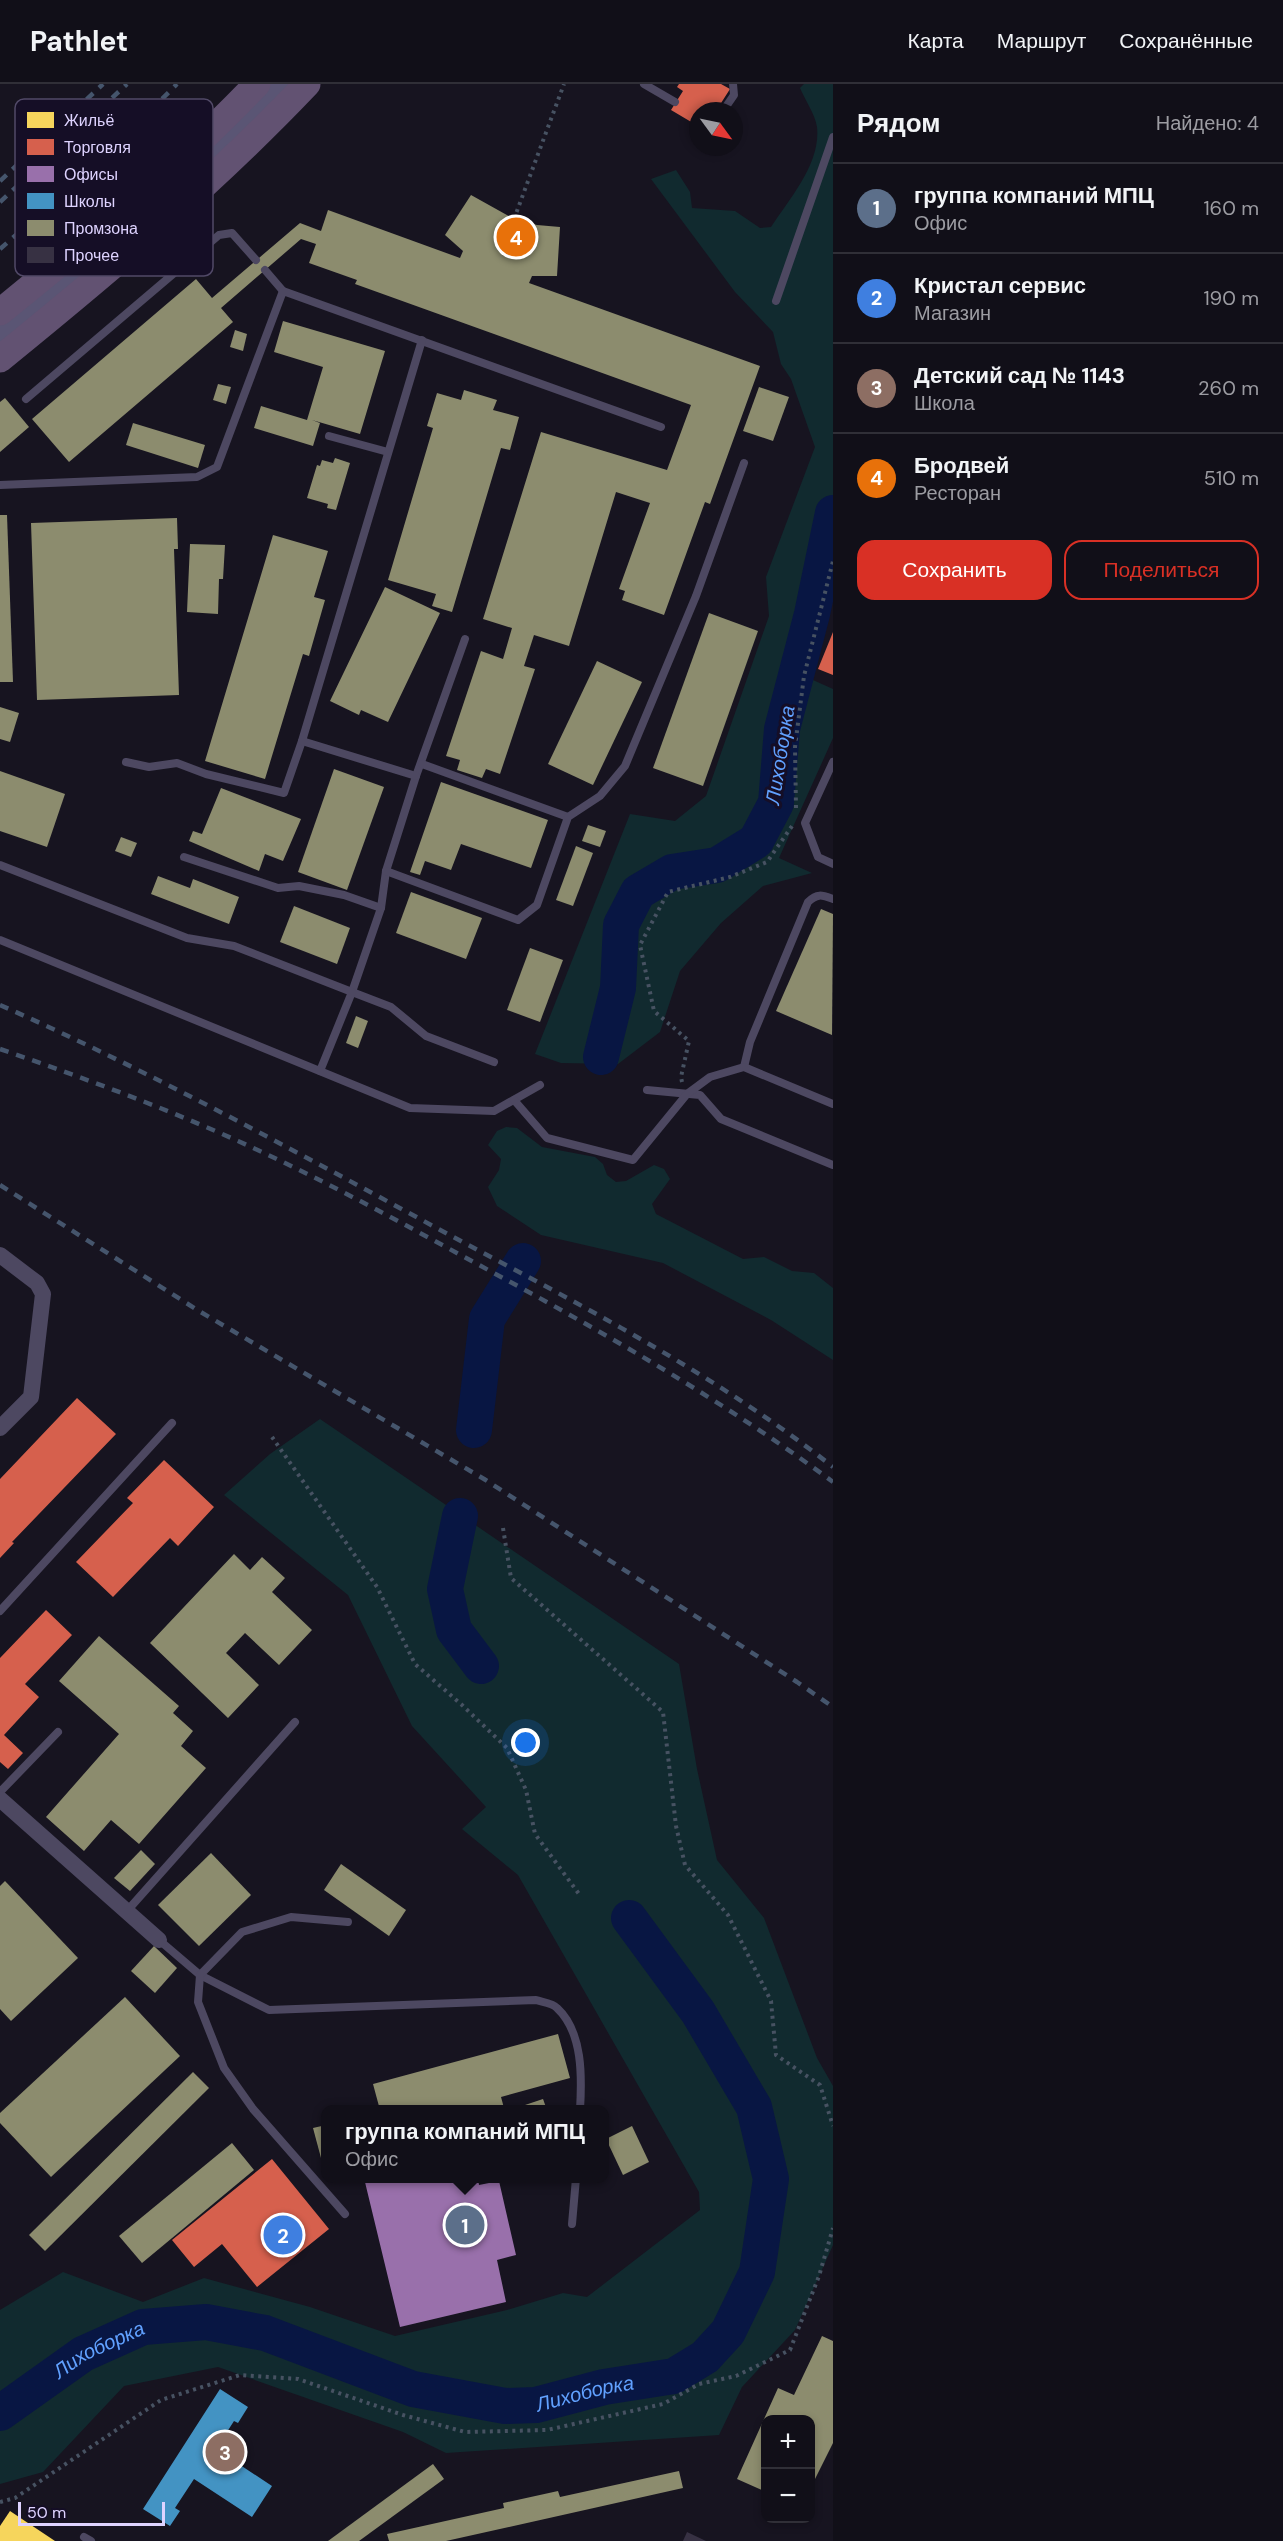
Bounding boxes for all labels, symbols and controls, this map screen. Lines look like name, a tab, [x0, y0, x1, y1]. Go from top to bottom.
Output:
text: Pathlet	[30, 23, 128, 60]
text: Карта	[908, 27, 964, 55]
text: Маршрут	[997, 27, 1086, 55]
text: Сохранённые	[1119, 27, 1253, 55]
legend	[15, 99, 213, 276]
north arrow	[689, 102, 743, 156]
text: Рядом	[857, 106, 940, 140]
text: Жильё	[64, 110, 114, 131]
text: Найдено: 4	[1156, 110, 1259, 136]
text: Торговля	[64, 137, 131, 158]
text: Офисы	[64, 164, 118, 185]
text: группа компаний МПЦ	[914, 181, 1154, 210]
text: Школы	[64, 191, 115, 212]
text: 1	[873, 195, 880, 221]
text: 160 m	[1203, 195, 1259, 221]
text: Офис	[914, 210, 967, 236]
pin: 4	[496, 214, 536, 260]
text: Промзона	[64, 218, 138, 239]
text: Прочее	[64, 245, 119, 266]
text: Кристал сервис	[914, 271, 1086, 300]
text: 2	[871, 285, 882, 311]
text: 190 m	[1203, 285, 1259, 311]
text: Магазин	[914, 300, 991, 326]
text: Детский сад № 1143	[914, 361, 1125, 390]
text: 3	[870, 375, 883, 401]
text: 260 m	[1198, 375, 1259, 401]
text: Школа	[914, 390, 975, 416]
text: Бродвей	[914, 451, 1009, 480]
text: 4	[870, 465, 883, 491]
text: 510 m	[1204, 465, 1259, 491]
text: Ресторан	[914, 480, 1001, 506]
button: Сохранить	[857, 540, 1052, 600]
button: Поделиться	[1064, 540, 1259, 600]
water label: Лихоборка	[759, 704, 801, 808]
your location	[511, 1728, 540, 1757]
popup	[321, 2105, 609, 2183]
text: группа компаний МПЦ	[345, 2117, 585, 2146]
text: Офис	[345, 2146, 398, 2172]
pin: 1	[446, 2202, 484, 2248]
pin: 2	[264, 2212, 302, 2258]
water label: Лихоборка	[46, 2315, 149, 2385]
water label: Лихоборка	[531, 2370, 636, 2418]
map controls	[761, 2415, 815, 2523]
button: +	[761, 2415, 815, 2469]
pin: 3	[206, 2430, 244, 2474]
button: −	[761, 2469, 815, 2523]
scale bar	[18, 2499, 165, 2526]
text: 50 m	[27, 2502, 66, 2523]

